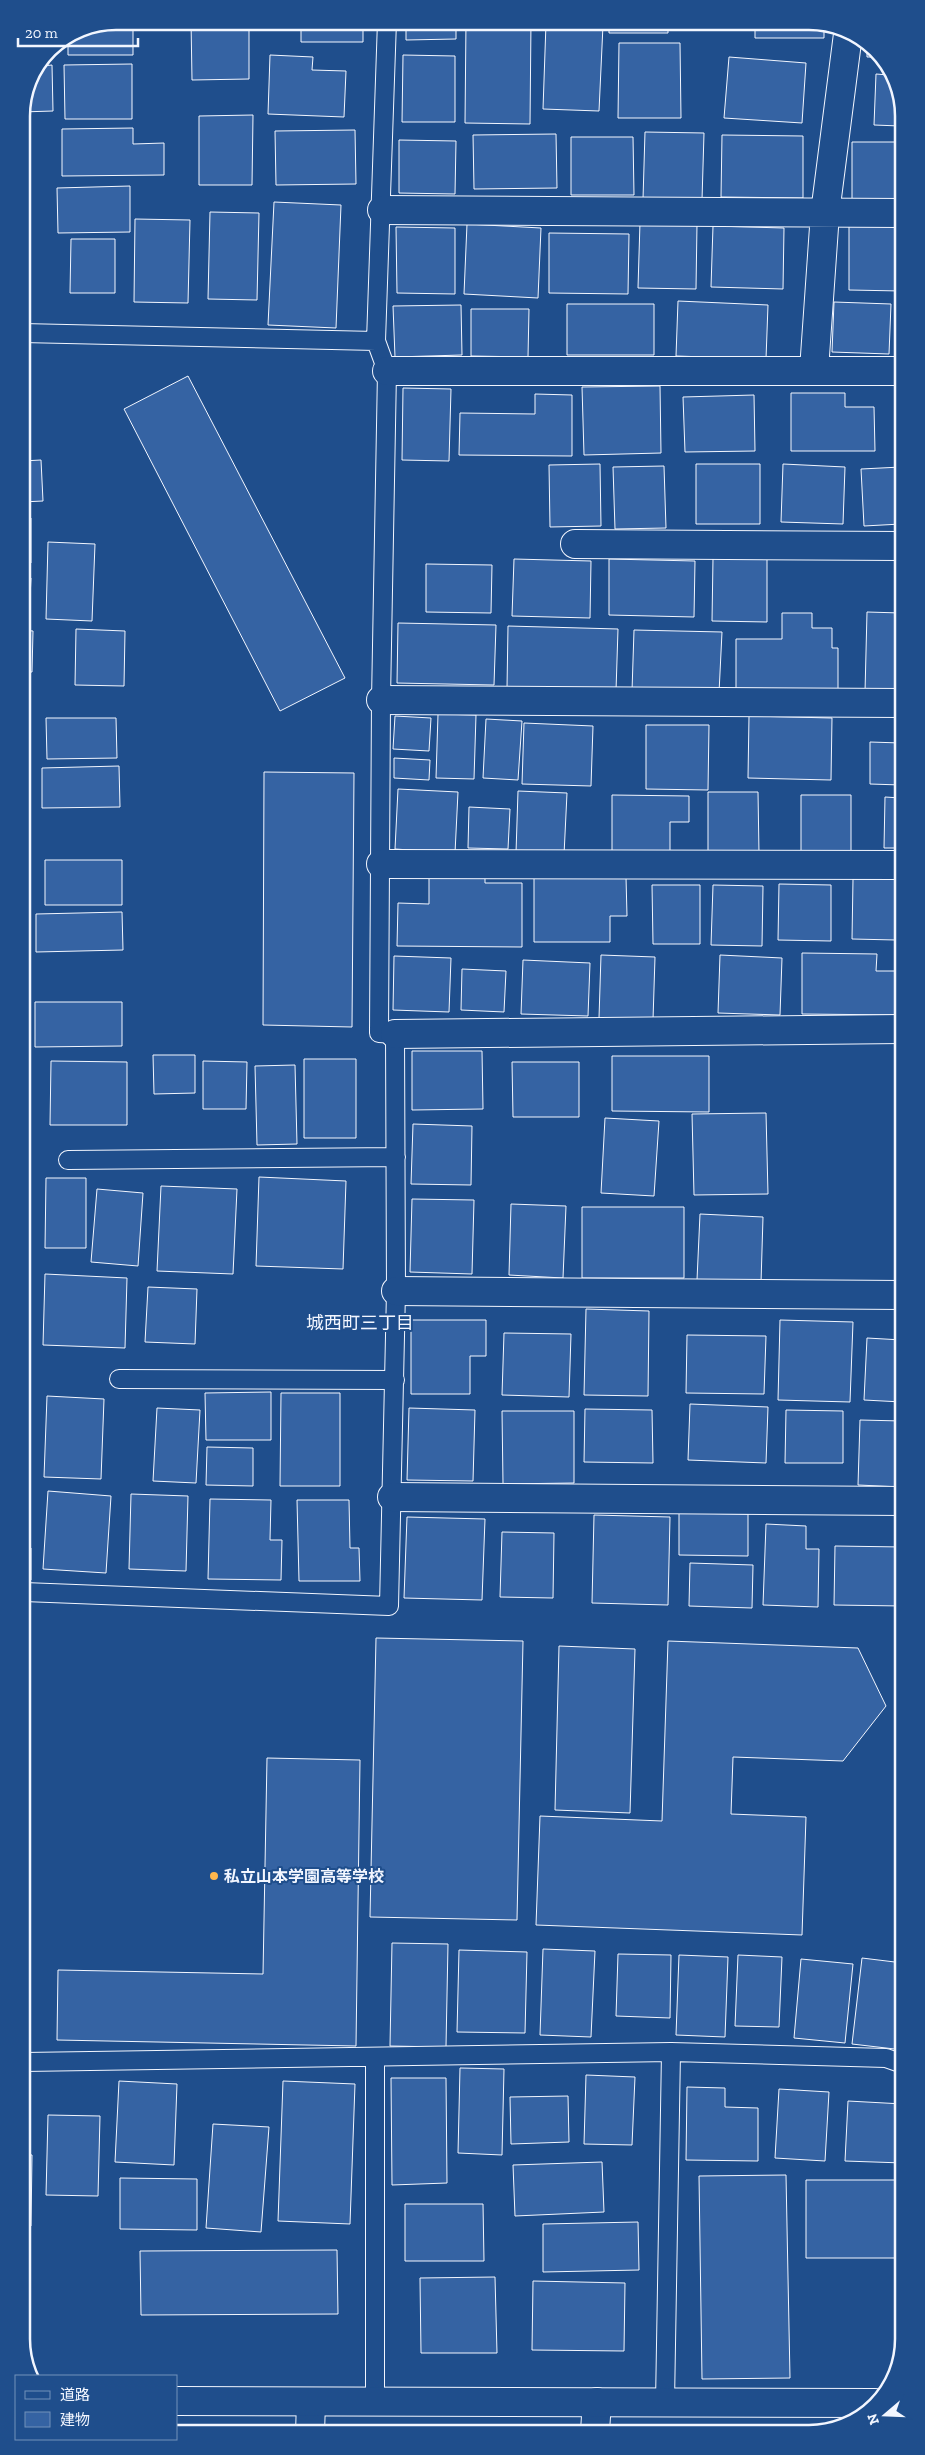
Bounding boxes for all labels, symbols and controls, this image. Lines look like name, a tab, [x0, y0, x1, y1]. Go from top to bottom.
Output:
scale bar	[18, 15, 138, 47]
text: 20 m	[25, 24, 58, 42]
district label: 城西町三丁目	[306, 1312, 414, 1334]
place label: 私立山本学園高等学校	[224, 1867, 384, 1886]
marker: 私立山本学園高等学校	[208, 1870, 220, 1882]
legend	[15, 2375, 178, 2440]
text: 道路	[60, 2386, 90, 2404]
north arrow	[860, 2390, 910, 2440]
text: 建物	[60, 2411, 90, 2429]
text: N	[863, 2411, 883, 2427]

